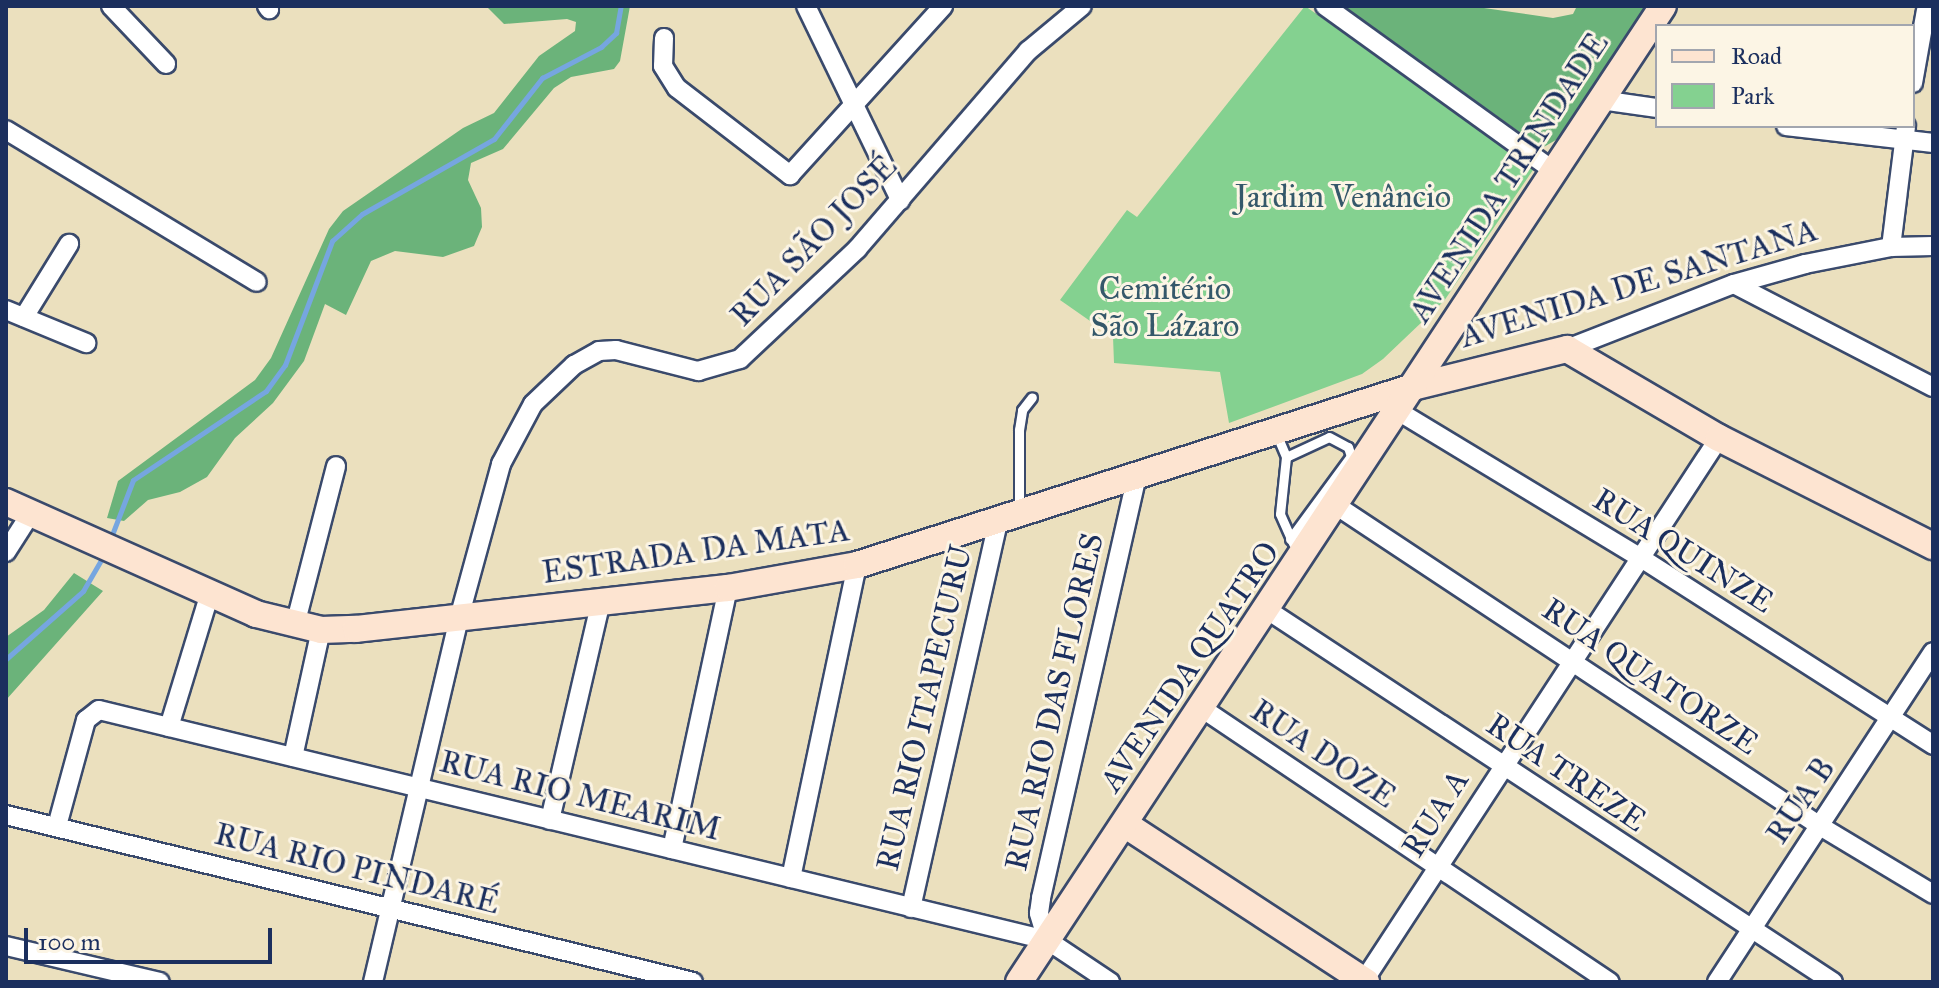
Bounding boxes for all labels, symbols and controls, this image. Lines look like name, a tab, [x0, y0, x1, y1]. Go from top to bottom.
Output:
legend	[1655, 24, 1915, 128]
street label: AVENIDA TRINDADE	[1401, 26, 1617, 330]
text: Road	[1731, 41, 1782, 71]
text: Park	[1731, 81, 1774, 111]
street label: RUA SÃO JOSÉ	[723, 148, 905, 334]
park label: Jardim Venâncio	[1235, 178, 1451, 216]
street label: AVENIDA DE SANTANA	[1456, 211, 1822, 357]
park label: Cemitério São Lázaro	[1091, 271, 1239, 346]
street label: RUA QUINZE	[1586, 480, 1780, 622]
street label: ESTRADA DA MATA	[540, 511, 852, 593]
street label: RUA RIO DAS FLORES	[997, 530, 1113, 874]
street label: AVENIDA QUATRO	[1092, 535, 1288, 799]
street label: RUA RIO ITAPECURU	[869, 542, 981, 874]
street label: RUA QUATORZE	[1535, 590, 1765, 764]
street label: RUA DOZE	[1243, 692, 1403, 816]
street label: RUA TREZE	[1479, 706, 1653, 840]
street label: RUA RIO MEARIM	[436, 743, 724, 849]
street label: RUA B	[1758, 751, 1844, 851]
street label: RUA A	[1394, 763, 1478, 865]
street label: RUA RIO PINDARÉ	[211, 815, 503, 923]
scale bar	[28, 912, 276, 962]
text: 100 m	[38, 927, 101, 957]

